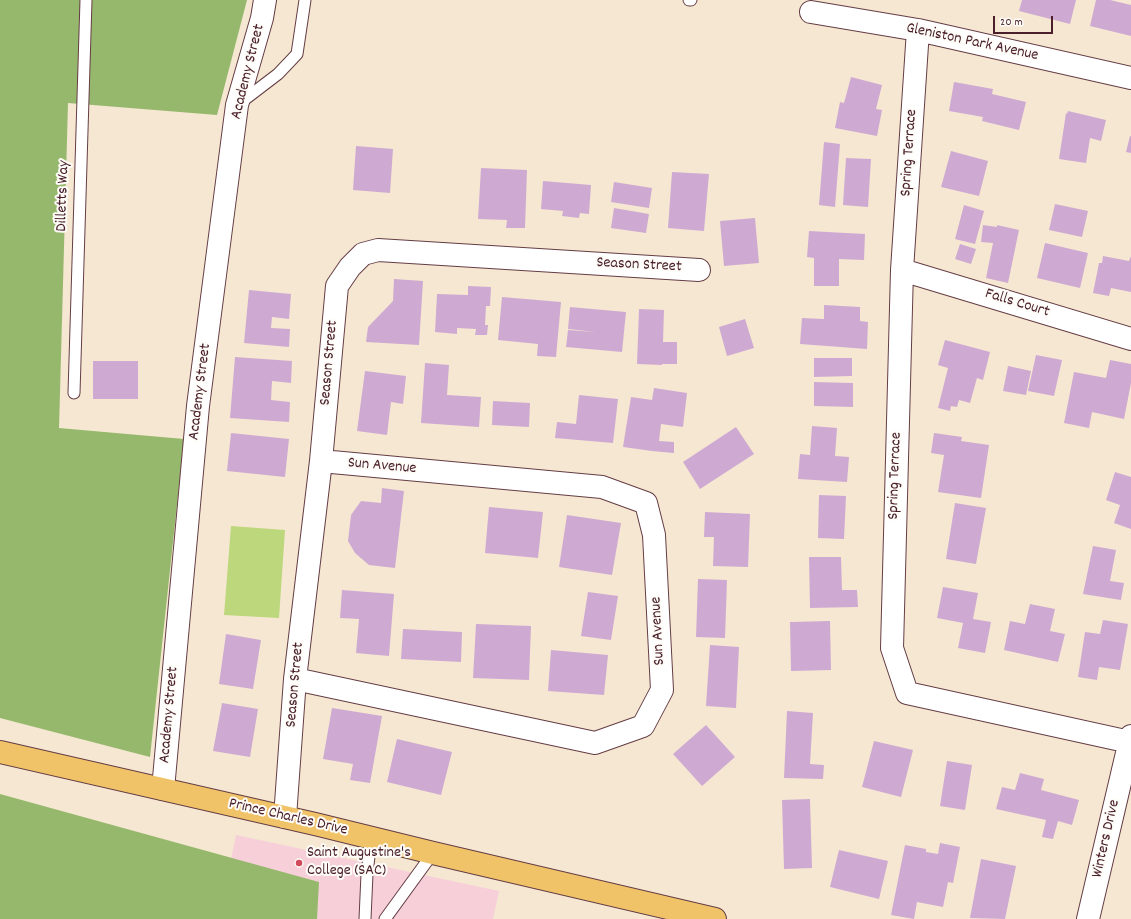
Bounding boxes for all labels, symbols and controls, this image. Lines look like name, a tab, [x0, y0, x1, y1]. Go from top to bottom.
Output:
scale bar	[995, 8, 1055, 34]
text: 20 m	[1000, 14, 1023, 31]
street label: Gleniston Park Avenue	[904, 20, 1040, 66]
street label: Academy Street	[228, 23, 270, 121]
street label: Spring Terrace	[897, 109, 923, 197]
street label: Dilletts Way	[53, 160, 75, 232]
street label: Season Street	[596, 254, 682, 278]
street label: Falls Court	[982, 285, 1052, 323]
street label: Season Street	[317, 320, 343, 406]
street label: Academy Street	[186, 343, 216, 441]
street label: Spring Terrace	[885, 432, 907, 520]
street label: Sun Avenue	[347, 454, 417, 480]
street label: Sun Avenue	[648, 596, 670, 666]
street label: Season Street	[283, 642, 309, 728]
street label: Academy Street	[156, 666, 184, 764]
street label: Prince Charles Drive	[227, 795, 349, 841]
street label: Winters Drive	[1089, 798, 1125, 880]
place label: Saint Augustine's College (SAC)	[307, 844, 411, 882]
marker: Saint Augustine's College (SAC)	[294, 858, 304, 868]

